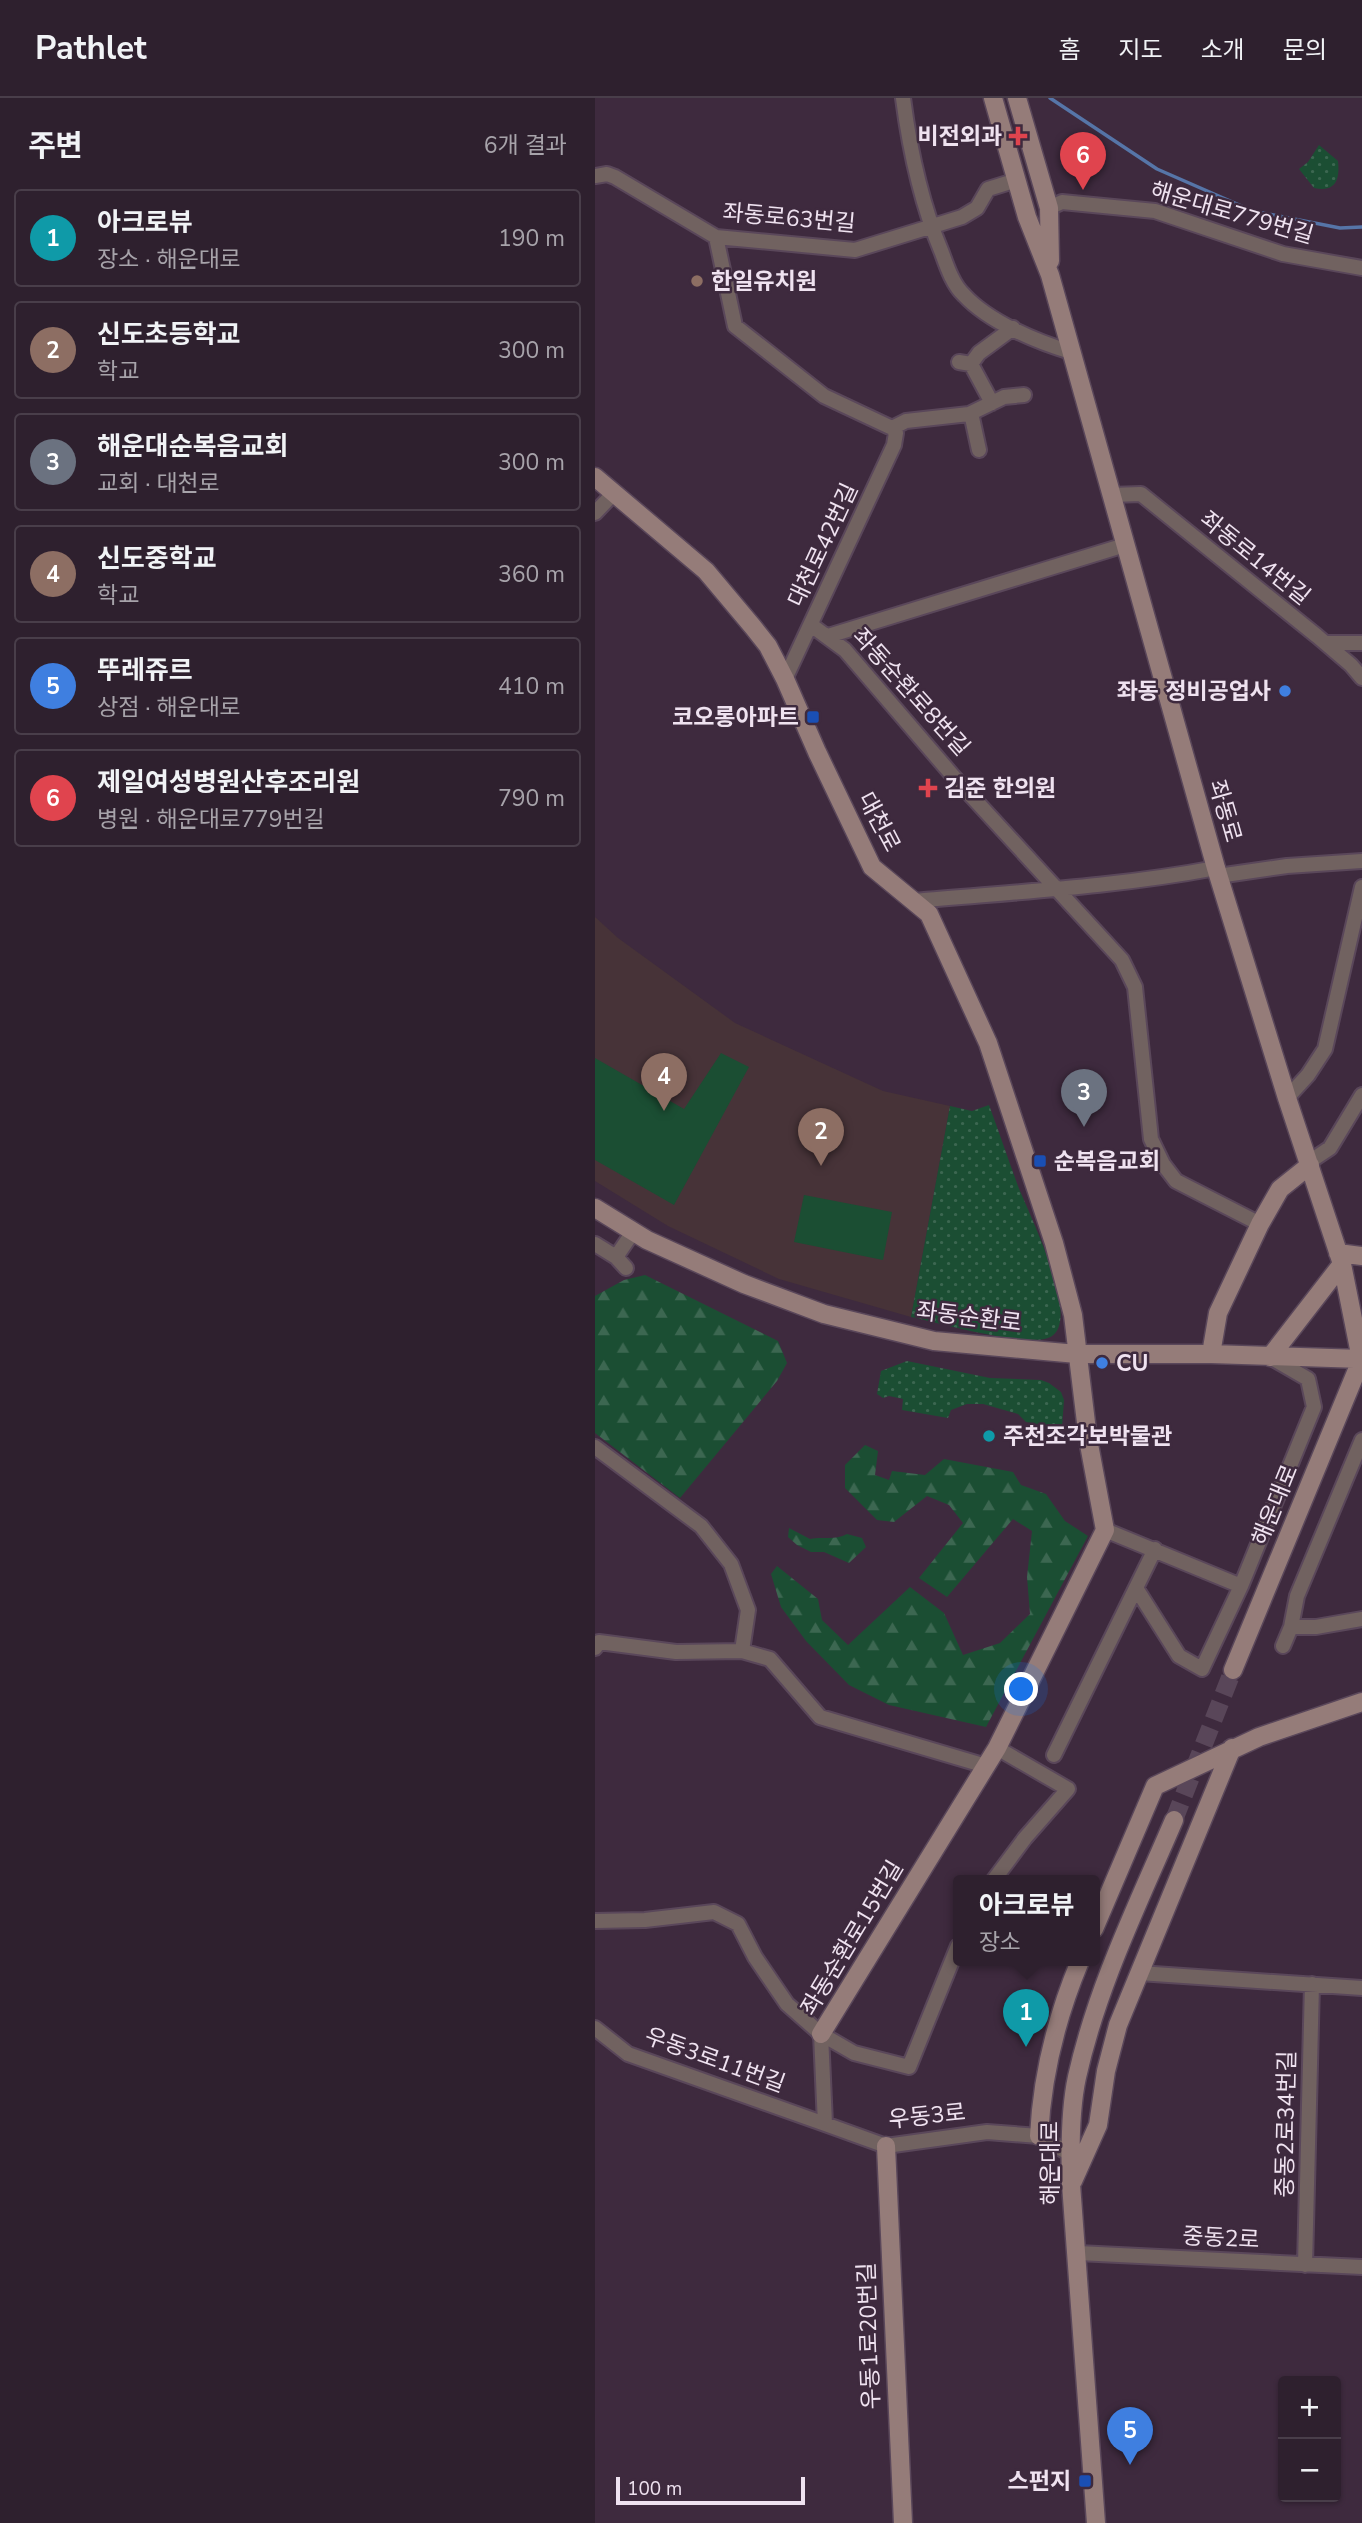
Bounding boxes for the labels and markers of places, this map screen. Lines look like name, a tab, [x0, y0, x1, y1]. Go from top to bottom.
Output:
place label: 비전외과	[917, 121, 1002, 152]
marker: 비전외과	[1008, 126, 1028, 146]
pin: 6	[1060, 132, 1106, 190]
place label: 한일유치원	[711, 266, 817, 297]
marker: 한일유치원	[689, 273, 705, 289]
place label: 좌동 정비공업사	[1117, 676, 1271, 707]
marker: 좌동 정비공업사	[1277, 683, 1293, 699]
place label: 코오롱아파트	[672, 702, 799, 733]
marker: 코오롱아파트	[805, 709, 821, 725]
place label: 김준 한의원	[944, 773, 1056, 804]
marker: 김준 한의원	[918, 778, 938, 798]
pin: 4	[641, 1053, 687, 1111]
pin: 3	[1061, 1069, 1107, 1127]
pin: 2	[798, 1108, 844, 1166]
place label: 순복음교회	[1054, 1146, 1160, 1177]
marker: 순복음교회	[1032, 1153, 1048, 1169]
place label: CU	[1116, 1348, 1149, 1379]
marker: CU	[1094, 1355, 1110, 1371]
place label: 주천조각보박물관	[1003, 1421, 1172, 1452]
marker: 주천조각보박물관	[981, 1428, 997, 1444]
pin: 1	[1003, 1989, 1049, 2047]
pin: 5	[1107, 2407, 1153, 2465]
place label: 스펀지	[1008, 2466, 1071, 2497]
marker: 스펀지	[1077, 2473, 1093, 2489]

